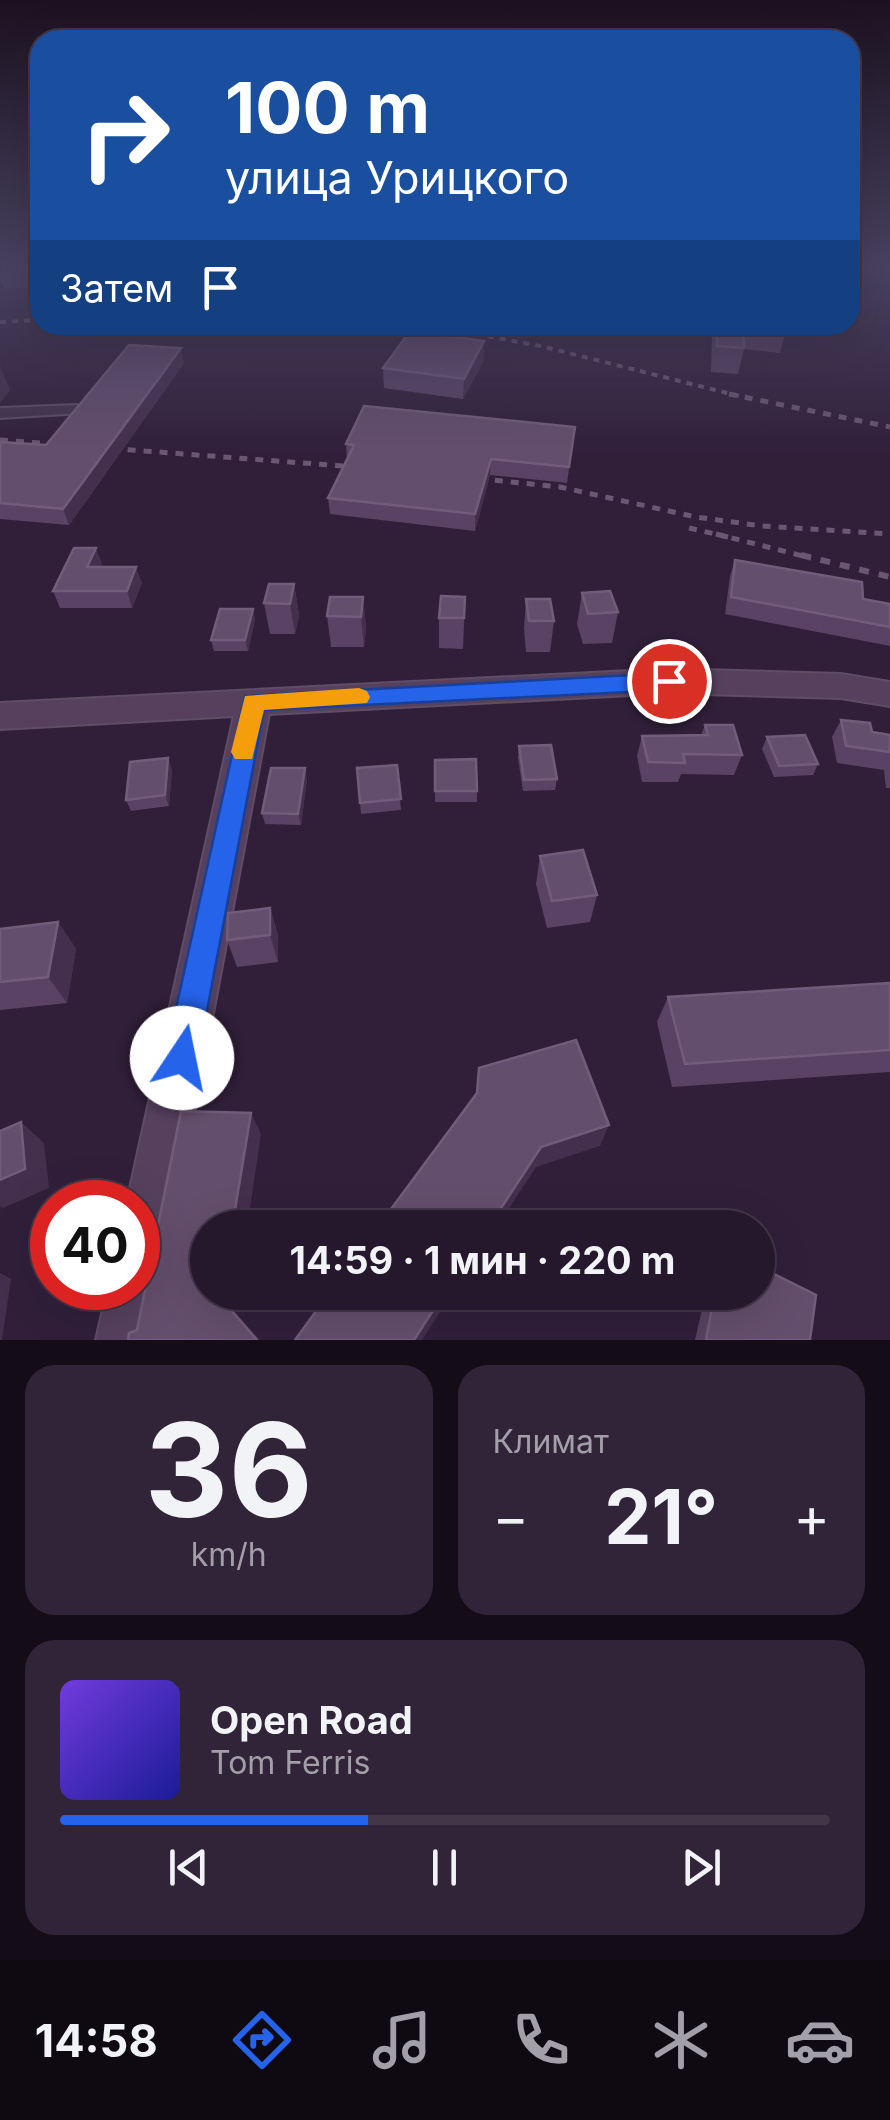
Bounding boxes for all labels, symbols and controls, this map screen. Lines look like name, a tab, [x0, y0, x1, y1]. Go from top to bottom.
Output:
text: 100 m	[225, 65, 430, 150]
icon: right	[60, 70, 190, 200]
text: улица Урицкого	[225, 150, 569, 205]
icon: arrive	[193, 260, 248, 315]
text: Затем	[60, 265, 173, 311]
pin	[627, 639, 712, 724]
icon: arrive	[642, 654, 697, 709]
position arrow	[130, 1006, 234, 1110]
speed limit sign: 40	[30, 1180, 160, 1310]
text: 14:59 · 1 мин · 220 m	[290, 1237, 675, 1283]
text: 36	[145, 1391, 313, 1548]
text: Климат	[493, 1422, 609, 1461]
text: 21°	[604, 1471, 718, 1562]
text: −	[493, 1484, 529, 1550]
text: +	[794, 1484, 830, 1550]
text: km/h	[191, 1535, 267, 1574]
text: Open Road	[210, 1697, 413, 1743]
text: Tom Ferris	[210, 1743, 370, 1782]
icon: previous	[161, 1840, 216, 1895]
icon: pause	[417, 1840, 472, 1895]
icon: next	[674, 1840, 729, 1895]
icon: directions	[227, 2005, 297, 2075]
icon: music	[367, 2005, 437, 2075]
icon: phone	[506, 2005, 576, 2075]
icon: climate	[646, 2005, 716, 2075]
icon: car	[785, 2005, 855, 2075]
text: 14:58	[35, 2013, 158, 2068]

